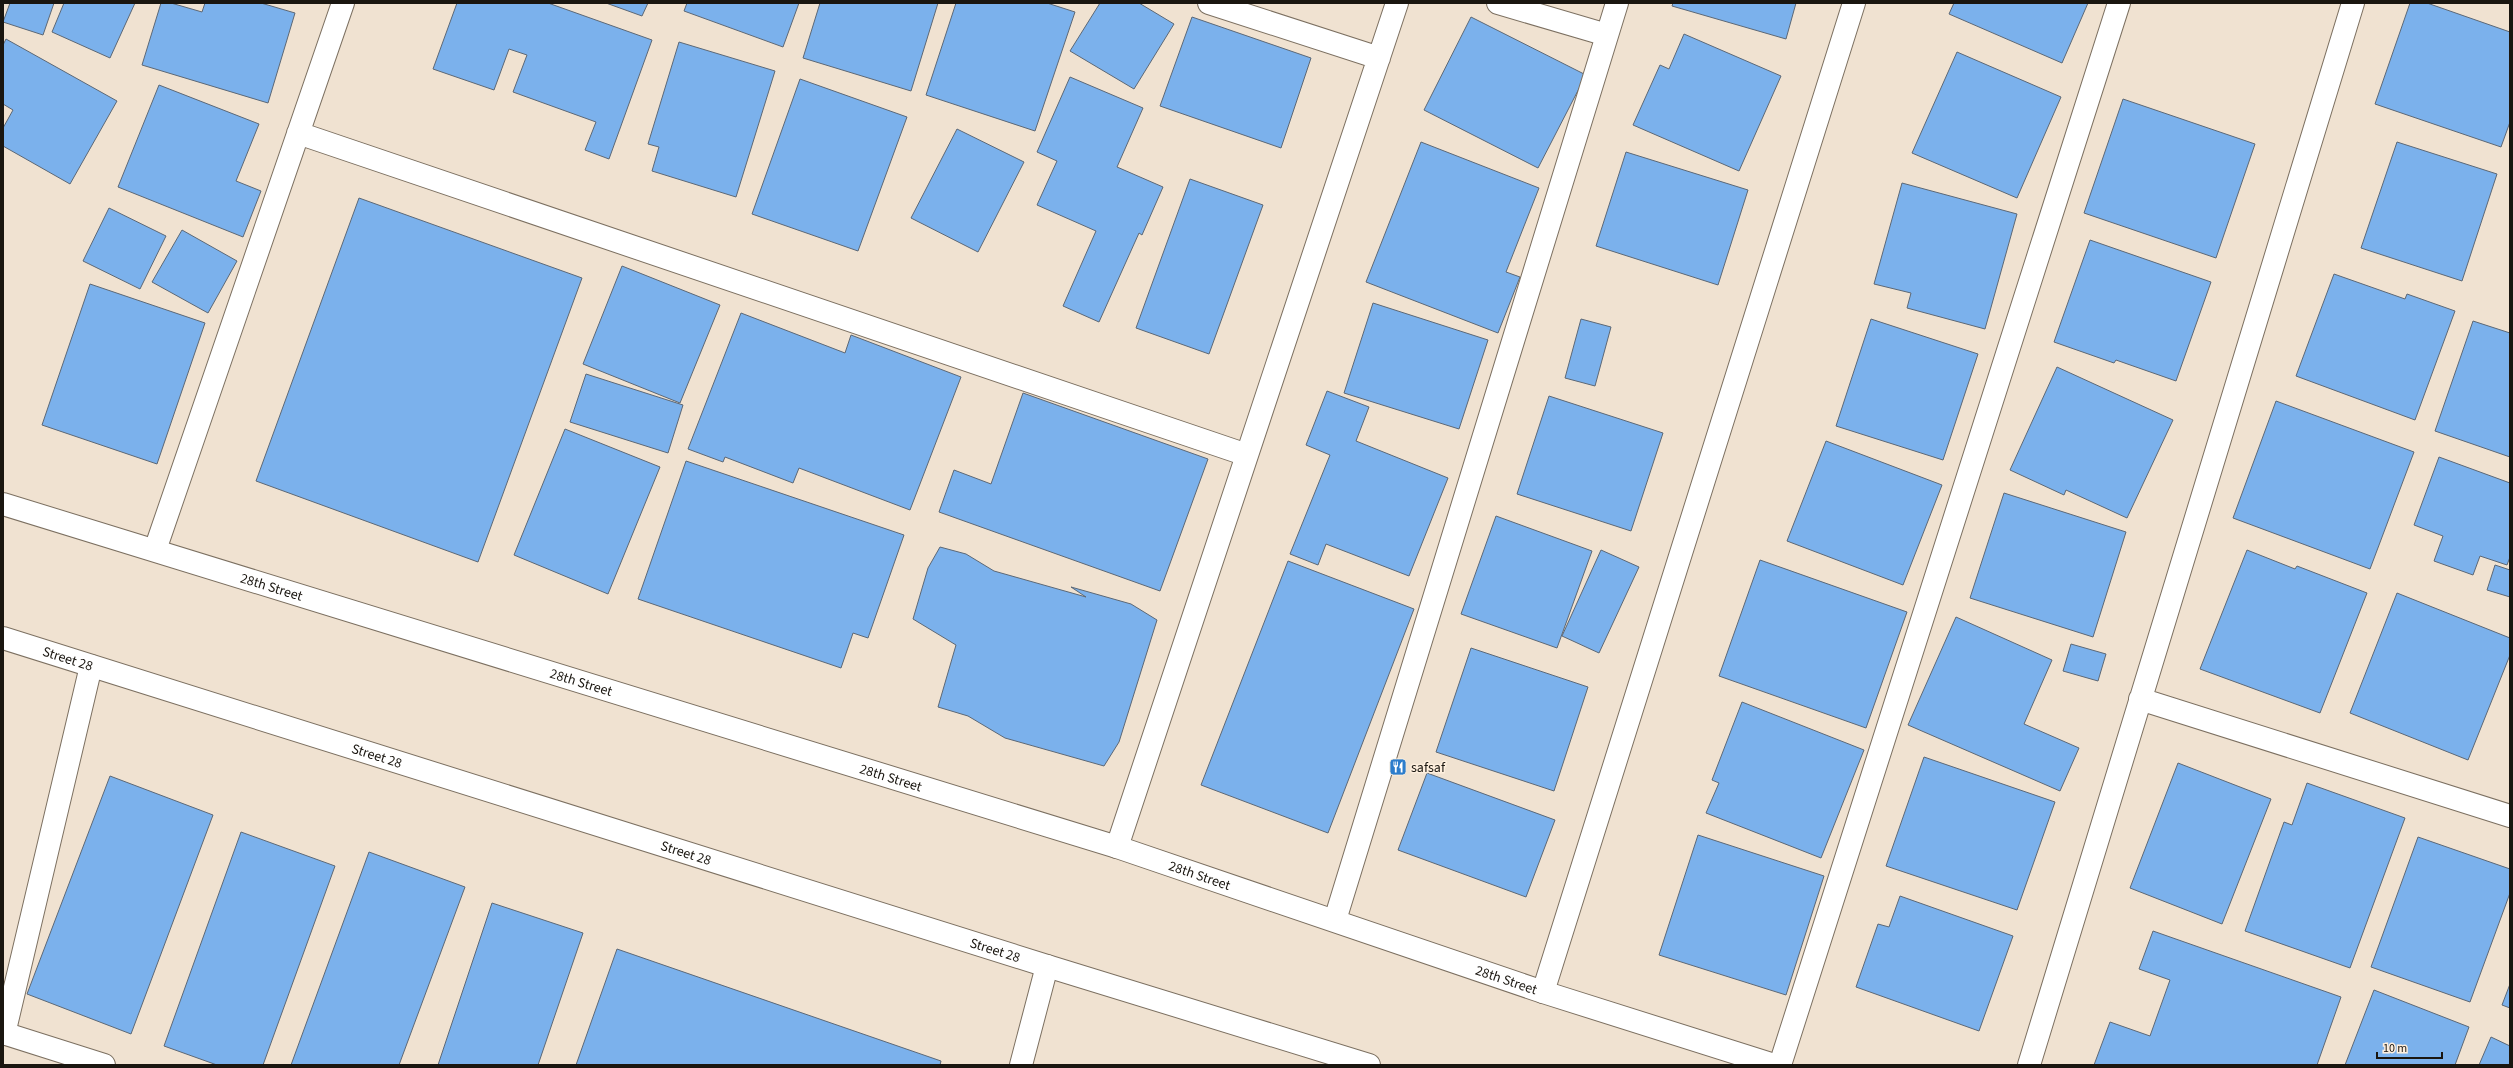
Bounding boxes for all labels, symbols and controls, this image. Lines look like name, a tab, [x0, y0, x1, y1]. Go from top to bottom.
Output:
street label: 28th Street	[238, 569, 305, 607]
street label: Street 28	[40, 642, 95, 677]
street label: 28th Street	[547, 664, 615, 702]
street label: Street 28	[349, 739, 404, 774]
restaurant icon: safsaf	[1388, 757, 1408, 777]
place label: safsaf	[1411, 758, 1446, 778]
street label: 28th Street	[857, 759, 924, 797]
street label: Street 28	[658, 836, 714, 871]
street label: 28th Street	[1166, 856, 1233, 896]
street label: Street 28	[967, 933, 1023, 968]
street label: 28th Street	[1473, 961, 1540, 1000]
scale bar	[2377, 1034, 2442, 1060]
text: 10 m	[2383, 1040, 2407, 1057]

